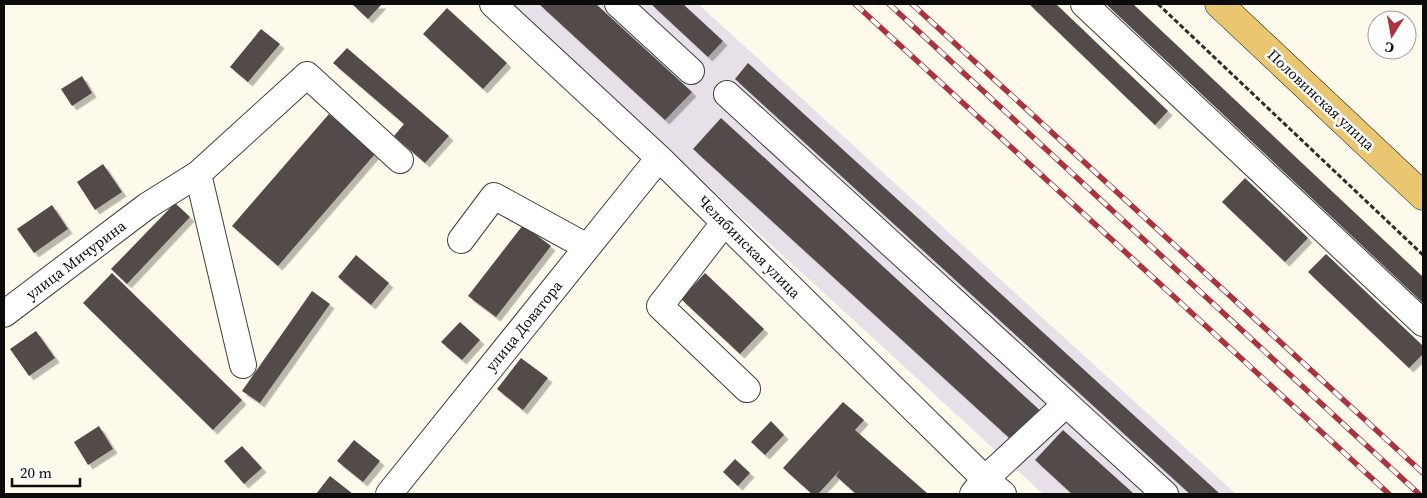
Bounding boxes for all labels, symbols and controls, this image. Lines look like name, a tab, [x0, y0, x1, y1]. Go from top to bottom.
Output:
north arrow	[1367, 10, 1417, 60]
text: С	[1383, 37, 1396, 58]
street label: Половинская улица	[1263, 44, 1380, 155]
street label: Челябинская улица	[693, 190, 806, 303]
street label: улица Мичурина	[21, 215, 130, 304]
street label: улица Доватора	[480, 275, 567, 376]
scale bar	[12, 456, 80, 488]
text: 20 m	[20, 462, 52, 483]

